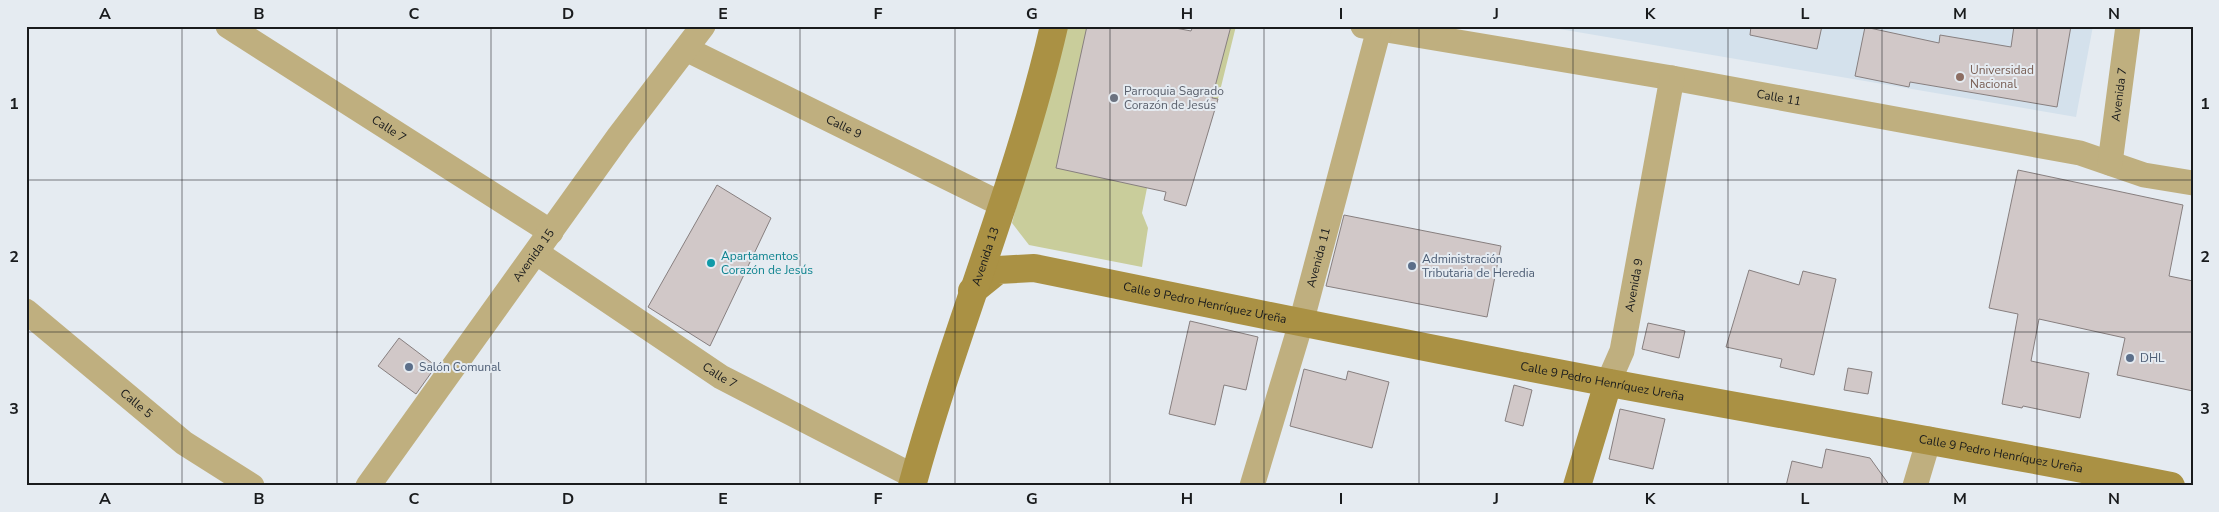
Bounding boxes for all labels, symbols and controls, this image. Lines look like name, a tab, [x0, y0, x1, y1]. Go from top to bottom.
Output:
text: A	[99, 3, 111, 25]
text: B	[253, 3, 265, 25]
text: C	[409, 3, 420, 25]
text: D	[562, 3, 574, 25]
text: E	[718, 3, 728, 25]
text: F	[874, 3, 883, 25]
text: G	[1026, 3, 1038, 25]
text: H	[1181, 3, 1193, 25]
text: I	[1339, 3, 1343, 25]
text: J	[1492, 3, 1499, 25]
text: K	[1645, 3, 1657, 25]
text: L	[1801, 3, 1810, 25]
text: M	[1953, 3, 1967, 25]
text: N	[2108, 3, 2120, 25]
place label: Universidad Nacional	[1970, 62, 2034, 92]
street label: Avenida 7	[2108, 67, 2130, 123]
marker: Universidad Nacional	[1954, 71, 1966, 83]
place label: Parroquia Sagrado Corazón de Jesús	[1124, 83, 1224, 113]
street label: Calle 11	[1755, 86, 1803, 110]
marker: Parroquia Sagrado Corazón de Jesús	[1108, 92, 1120, 104]
text: 1	[9, 93, 19, 115]
text: 1	[2200, 93, 2210, 115]
street label: Calle 9	[823, 111, 865, 142]
street label: Calle 7	[369, 112, 409, 146]
street label: Avenida 13	[968, 225, 1003, 288]
street label: Avenida 15	[509, 226, 558, 285]
street label: Avenida 11	[1303, 226, 1334, 289]
text: 2	[9, 246, 19, 268]
text: 2	[2200, 246, 2210, 268]
place label: Apartamentos Corazón de Jesús	[721, 248, 813, 278]
place label: Administración Tributaria de Heredia	[1422, 251, 1535, 281]
marker: Apartamentos Corazón de Jesús	[705, 257, 717, 269]
street label: Avenida 9	[1621, 257, 1647, 313]
marker: Administración Tributaria de Heredia	[1406, 260, 1418, 272]
street label: Calle 9 Pedro Henríquez Ureña	[1122, 278, 1288, 327]
place label: DHL	[2140, 350, 2165, 366]
marker: DHL	[2124, 352, 2136, 364]
street label: Calle 9 Pedro Henríquez Ureña	[1519, 358, 1686, 405]
place label: Salón Comunal	[419, 359, 501, 375]
street label: Calle 7	[699, 359, 740, 392]
marker: Salón Comunal	[403, 361, 415, 373]
street label: Calle 5	[117, 385, 156, 422]
text: 3	[9, 398, 19, 420]
text: 3	[2200, 398, 2210, 420]
street label: Calle 9 Pedro Henríquez Ureña	[1917, 431, 2084, 477]
text: A	[99, 488, 111, 510]
text: B	[253, 488, 265, 510]
text: C	[409, 488, 420, 510]
text: D	[562, 488, 574, 510]
text: E	[718, 488, 728, 510]
text: F	[874, 488, 883, 510]
text: G	[1026, 488, 1038, 510]
text: H	[1181, 488, 1193, 510]
text: I	[1339, 488, 1343, 510]
text: J	[1492, 488, 1499, 510]
text: K	[1645, 488, 1657, 510]
text: L	[1801, 488, 1810, 510]
text: M	[1953, 488, 1967, 510]
text: N	[2108, 488, 2120, 510]

